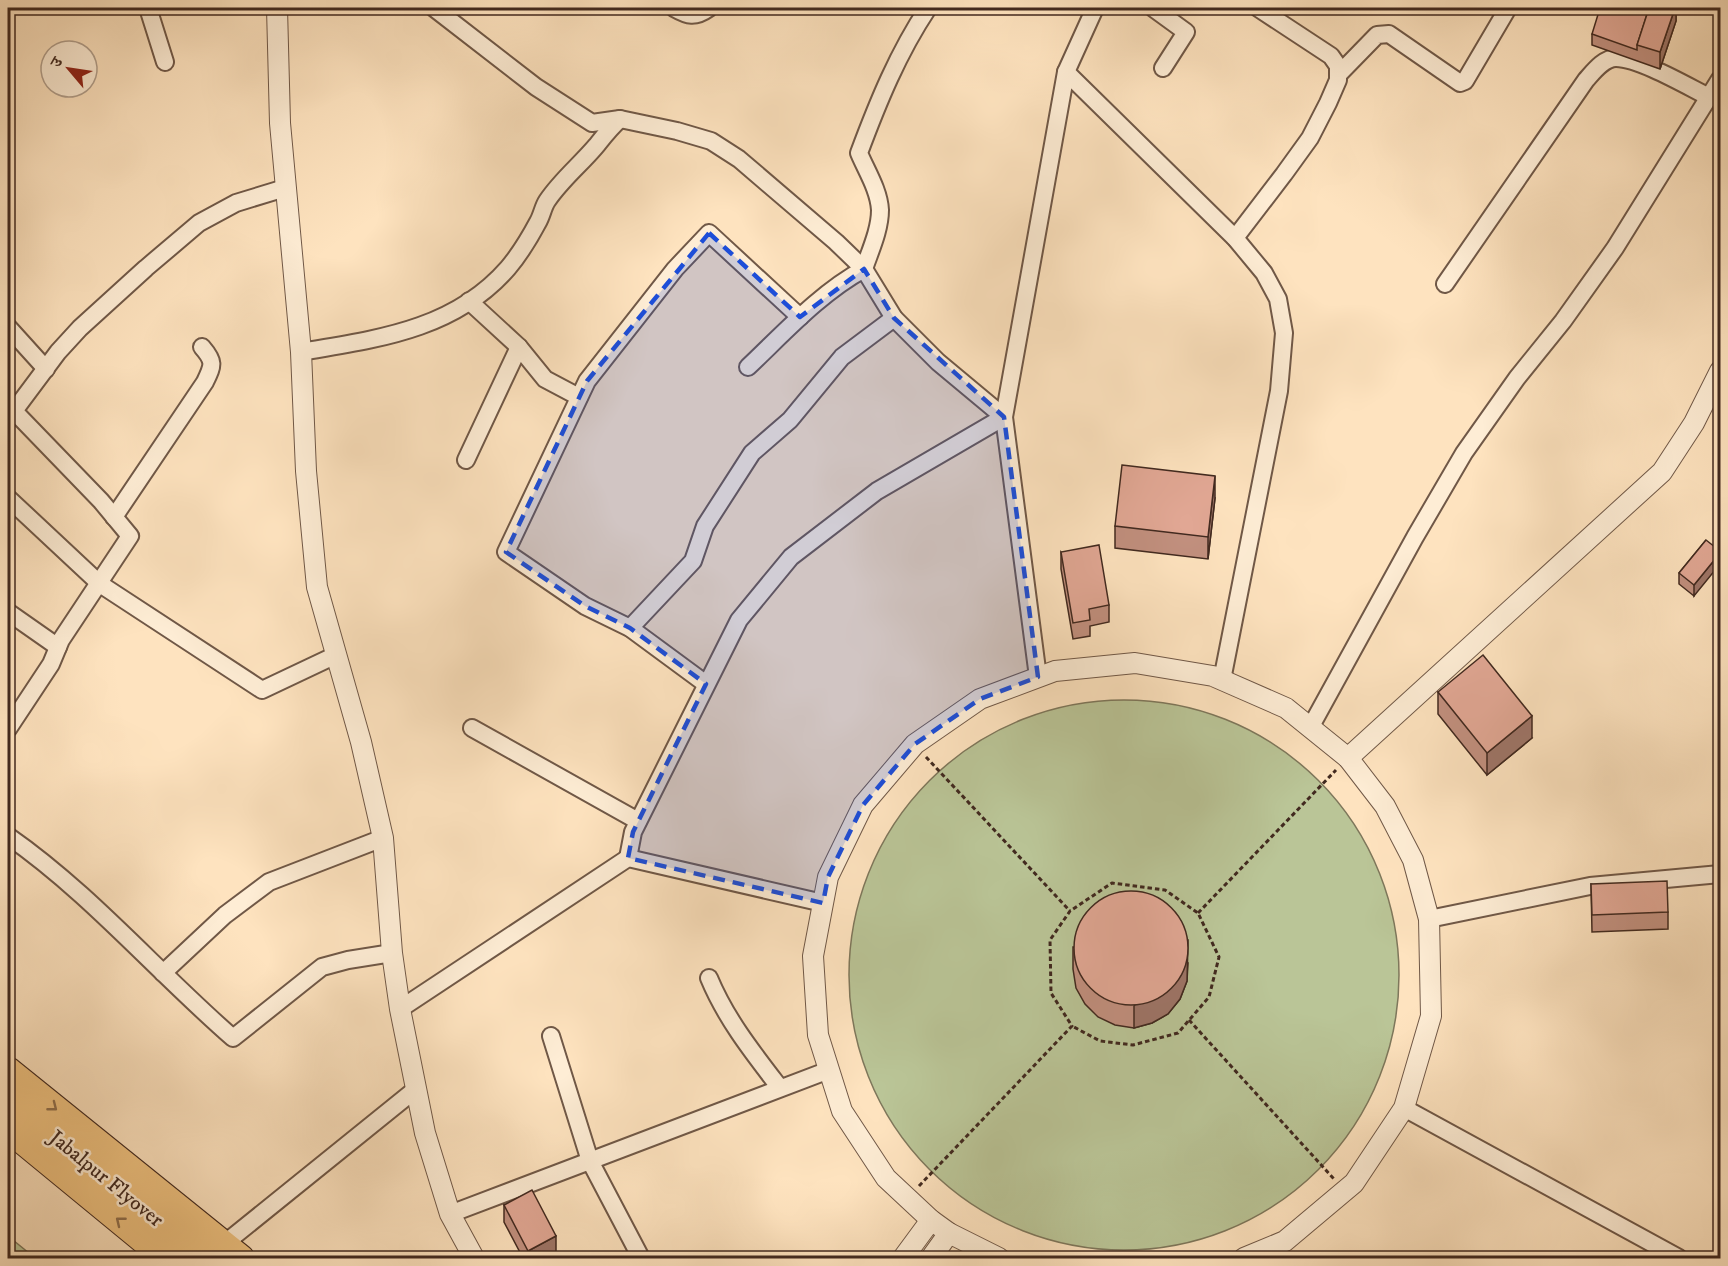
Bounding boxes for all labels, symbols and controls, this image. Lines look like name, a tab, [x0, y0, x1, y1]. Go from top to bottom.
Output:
north arrow	[39, 39, 99, 99]
text: उ	[46, 52, 68, 72]
one-way arrow	[47, 1099, 58, 1110]
street label: Jabalpur Flyover	[42, 1124, 169, 1233]
one-way arrow	[116, 1217, 127, 1228]

